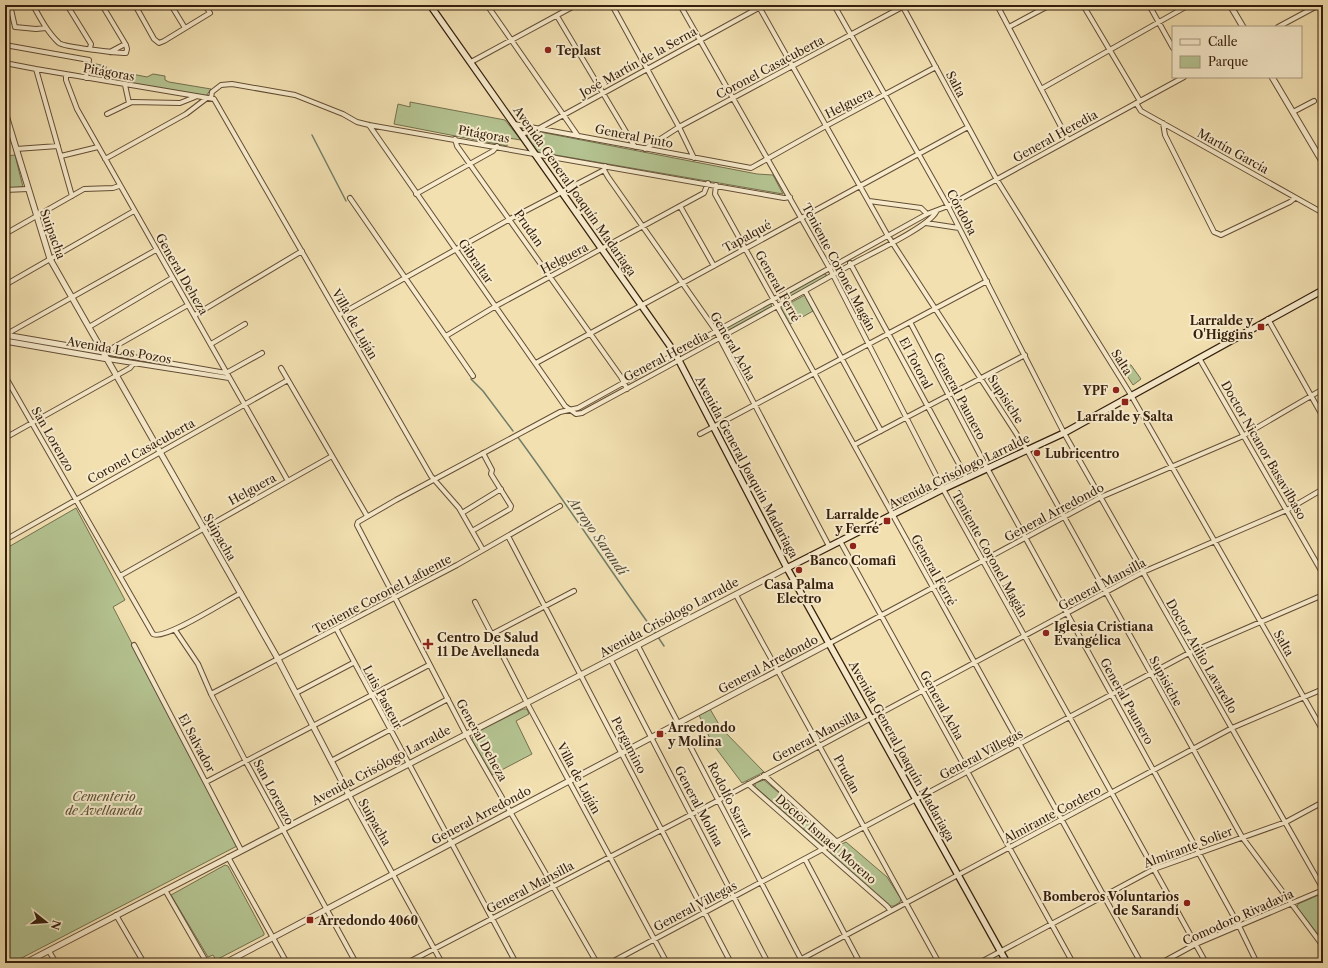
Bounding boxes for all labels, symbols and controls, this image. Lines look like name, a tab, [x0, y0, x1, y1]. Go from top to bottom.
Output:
street label: José Martín de la Serna	[575, 23, 700, 101]
legend	[1172, 26, 1302, 78]
street label: Coronel Casacuberta	[713, 32, 827, 102]
text: Calle	[1208, 34, 1238, 49]
place label: Teplast	[556, 43, 601, 58]
marker: Teplast	[543, 45, 553, 55]
text: Parque	[1208, 54, 1249, 69]
street label: Pitágoras	[82, 60, 136, 84]
street label: Salta	[943, 68, 969, 100]
street label: Helguera	[822, 84, 876, 122]
street label: Avenida General Joaquín Madariaga	[510, 102, 640, 279]
street label: General Heredia	[1010, 106, 1100, 165]
street label: General Pinto	[594, 121, 674, 151]
street label: Pitágoras	[457, 122, 511, 146]
street label: Martín García	[1195, 125, 1272, 177]
street label: Córdoba	[944, 187, 981, 238]
street label: Teniente Coronel Magán	[799, 201, 879, 334]
street label: Suipacha	[37, 207, 69, 262]
street label: Prudan	[511, 207, 547, 250]
street label: Tapalqué	[720, 217, 774, 255]
street label: General Deheza	[153, 230, 212, 318]
street label: Gibraltar	[455, 236, 497, 286]
street label: Helguera	[537, 239, 591, 277]
street label: General Ferré	[752, 248, 804, 325]
street label: Villa de Luján	[328, 285, 381, 362]
street label: General Acha	[707, 309, 759, 384]
place label: Larralde y O'Higgins	[1190, 313, 1254, 342]
marker: Larralde y O'Higgins	[1256, 322, 1266, 332]
street label: General Heredia	[621, 327, 712, 385]
street label: Avenida Los Pozos	[64, 333, 173, 367]
street label: El Totoral	[896, 335, 936, 392]
street label: Salta	[1108, 346, 1136, 378]
street label: General Paunero	[931, 350, 989, 442]
street label: Supisiche	[985, 372, 1027, 426]
street label: Avenida General Joaquín Madariaga	[692, 373, 802, 561]
street label: Doctor Nicanor Basavilbaso	[1218, 378, 1310, 522]
place label: YPF	[1082, 383, 1108, 398]
marker: YPF	[1111, 385, 1121, 395]
marker: Larralde y Salta	[1120, 397, 1130, 407]
street label: San Lorenzo	[28, 404, 78, 474]
place label: Larralde y Salta	[1077, 409, 1174, 424]
street label: Coronel Casacuberta	[85, 415, 198, 487]
street label: Avenida Crisólogo Larralde	[885, 430, 1032, 512]
place label: Lubricentro	[1045, 446, 1120, 461]
marker: Lubricentro	[1032, 448, 1042, 458]
street label: Helguera	[226, 469, 279, 508]
street label: General Arredondo	[1002, 479, 1106, 545]
street label: Teniente Coronel Magán	[949, 488, 1031, 620]
water label: Arroyo Sarandí	[564, 492, 632, 580]
place label: Larralde y Ferré	[826, 507, 879, 536]
street label: Suipacha	[200, 511, 240, 564]
marker: Larralde y Ferré	[882, 516, 892, 526]
street label: General Ferré	[908, 532, 960, 609]
marker: Banco Comafi	[848, 541, 858, 551]
street label: Teniente Coronel Lafuente	[310, 551, 454, 637]
place label: Banco Comafi	[810, 553, 896, 568]
street label: General Mansilla	[1056, 554, 1149, 613]
marker: Casa Palma Electro	[794, 565, 804, 575]
street label: Avenida Crisólogo Larralde	[596, 574, 741, 661]
place label: Casa Palma Electro	[764, 577, 835, 606]
street label: Doctor Atilio Lavarello	[1163, 596, 1241, 716]
place label: Iglesia Cristiana Evangélica	[1054, 619, 1154, 648]
street label: Salta	[1271, 627, 1298, 659]
marker: Iglesia Cristiana Evangélica	[1041, 628, 1051, 638]
place label: Centro De Salud 11 De Avellaneda	[437, 630, 540, 659]
street label: General Arredondo	[716, 631, 820, 697]
marker: Centro De Salud 11 De Avellaneda	[422, 638, 434, 650]
street label: Supisiche	[1146, 653, 1186, 709]
street label: General Paunero	[1097, 655, 1157, 747]
street label: Avenida General Joaquín Madariaga	[845, 657, 958, 844]
street label: Luis Pasteur	[360, 663, 406, 731]
street label: General Acha	[917, 668, 968, 743]
street label: General Deheza	[453, 696, 511, 784]
street label: General Mansilla	[770, 706, 863, 765]
street label: El Salvador	[175, 711, 219, 775]
street label: Pergamino	[608, 714, 650, 776]
place label: Arredondo y Molina	[667, 720, 736, 749]
street label: Avenida Crisólogo Larralde	[308, 722, 453, 809]
street label: General Villegas	[937, 726, 1025, 782]
marker: Arredondo y Molina	[655, 729, 665, 739]
street label: Villa de Luján	[553, 739, 604, 817]
street label: Prudan	[831, 752, 864, 796]
street label: San Lorenzo	[250, 757, 298, 827]
street label: Rodolfo Sarrat	[704, 760, 756, 841]
street label: General Molina	[671, 763, 727, 849]
street label: General Arredondo	[429, 782, 533, 848]
street label: Almirante Cordero	[1000, 782, 1103, 846]
park label: Cementerio de Avellaneda	[65, 789, 143, 818]
street label: Doctor Ismael Moreno	[772, 791, 880, 887]
street label: Suipacha	[355, 796, 395, 849]
street label: Almirante Solier	[1141, 823, 1234, 871]
street label: General Mansilla	[484, 857, 577, 916]
street label: General Villegas	[651, 878, 739, 934]
street label: Comodoro Rivadavia	[1180, 886, 1296, 948]
place label: Bomberos Voluntarios de Sarandí	[1043, 889, 1180, 918]
marker: Bomberos Voluntarios de Sarandí	[1182, 898, 1192, 908]
north arrow	[26, 902, 66, 942]
place label: Arredondo 4060	[317, 913, 418, 928]
marker: Arredondo 4060	[305, 915, 315, 925]
text: N	[47, 918, 64, 932]

